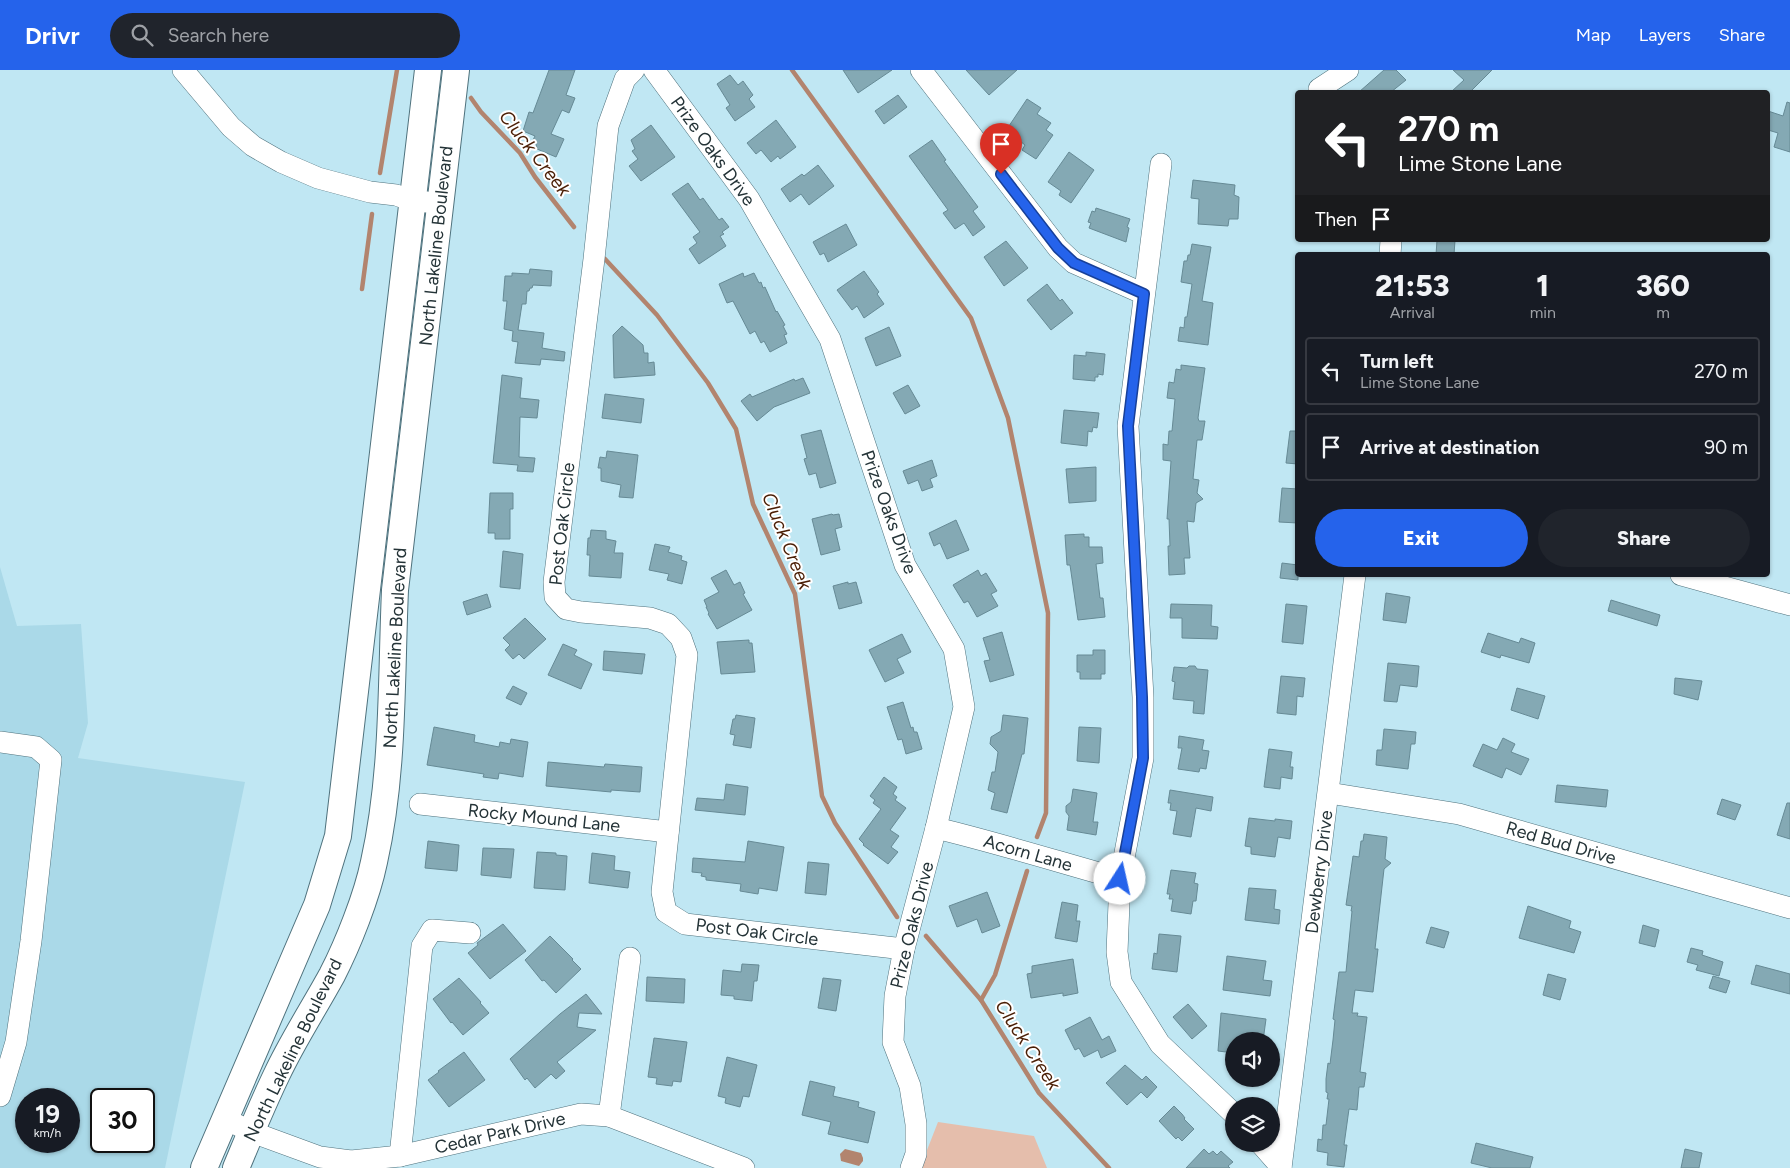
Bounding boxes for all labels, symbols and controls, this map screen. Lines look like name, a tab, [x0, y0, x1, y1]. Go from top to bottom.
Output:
search box	[110, 13, 460, 58]
text: Drivr	[25, 21, 80, 50]
icon: search	[128, 21, 156, 49]
text: Search here	[168, 24, 269, 47]
text: Map	[1576, 24, 1611, 46]
text: Layers	[1639, 24, 1691, 46]
text: Share	[1719, 24, 1765, 46]
street label: Prize Oaks Drive	[666, 92, 760, 210]
water label: Cluck Creek	[494, 105, 576, 201]
text: 270 m	[1398, 108, 1499, 150]
icon: left	[1315, 110, 1380, 175]
pin	[980, 123, 1022, 174]
icon: arrive	[987, 130, 1015, 158]
street label: North Lakeline Boulevard	[415, 145, 457, 347]
text: Lime Stone Lane	[1398, 150, 1562, 177]
icon: arrive	[1367, 205, 1395, 233]
text: Then	[1315, 208, 1357, 231]
text: 21:53	[1375, 267, 1450, 304]
text: 1	[1536, 267, 1549, 304]
text: 360	[1636, 267, 1690, 304]
text: Arrival	[1390, 303, 1435, 322]
text: min	[1530, 303, 1556, 322]
text: m	[1656, 303, 1670, 322]
text: Turn left	[1360, 350, 1434, 373]
icon: left	[1317, 357, 1345, 385]
text: 270 m	[1694, 360, 1748, 383]
text: Lime Stone Lane	[1360, 373, 1479, 392]
icon: arrive	[1317, 433, 1345, 461]
text: Arrive at destination	[1360, 436, 1539, 459]
text: 90 m	[1704, 436, 1748, 459]
street label: Prize Oaks Drive	[856, 447, 922, 577]
street label: Post Oak Circle	[545, 461, 579, 587]
water label: Cluck Creek	[757, 489, 817, 594]
button: Exit	[1315, 509, 1528, 567]
button: Share	[1538, 509, 1750, 567]
street label: North Lakeline Boulevard	[379, 547, 411, 749]
street label: Rocky Mound Lane	[467, 799, 622, 837]
street label: Dewberry Drive	[1301, 809, 1338, 935]
street label: Red Bud Drive	[1503, 817, 1619, 869]
street label: Acorn Lane	[981, 830, 1075, 876]
position arrow	[1093, 852, 1145, 904]
street label: Prize Oaks Drive	[886, 859, 938, 991]
street label: Post Oak Circle	[694, 914, 820, 950]
street label: North Lakeline Boulevard	[239, 955, 347, 1145]
water label: Cluck Creek	[990, 996, 1066, 1095]
map controls	[1225, 1032, 1280, 1152]
button: sound	[1225, 1032, 1280, 1087]
speed limit sign: 30	[90, 1088, 155, 1153]
button: layers	[1225, 1097, 1280, 1152]
text: 19	[35, 1099, 60, 1129]
street label: Cedar Park Drive	[433, 1107, 568, 1159]
text: km/h	[34, 1126, 61, 1140]

